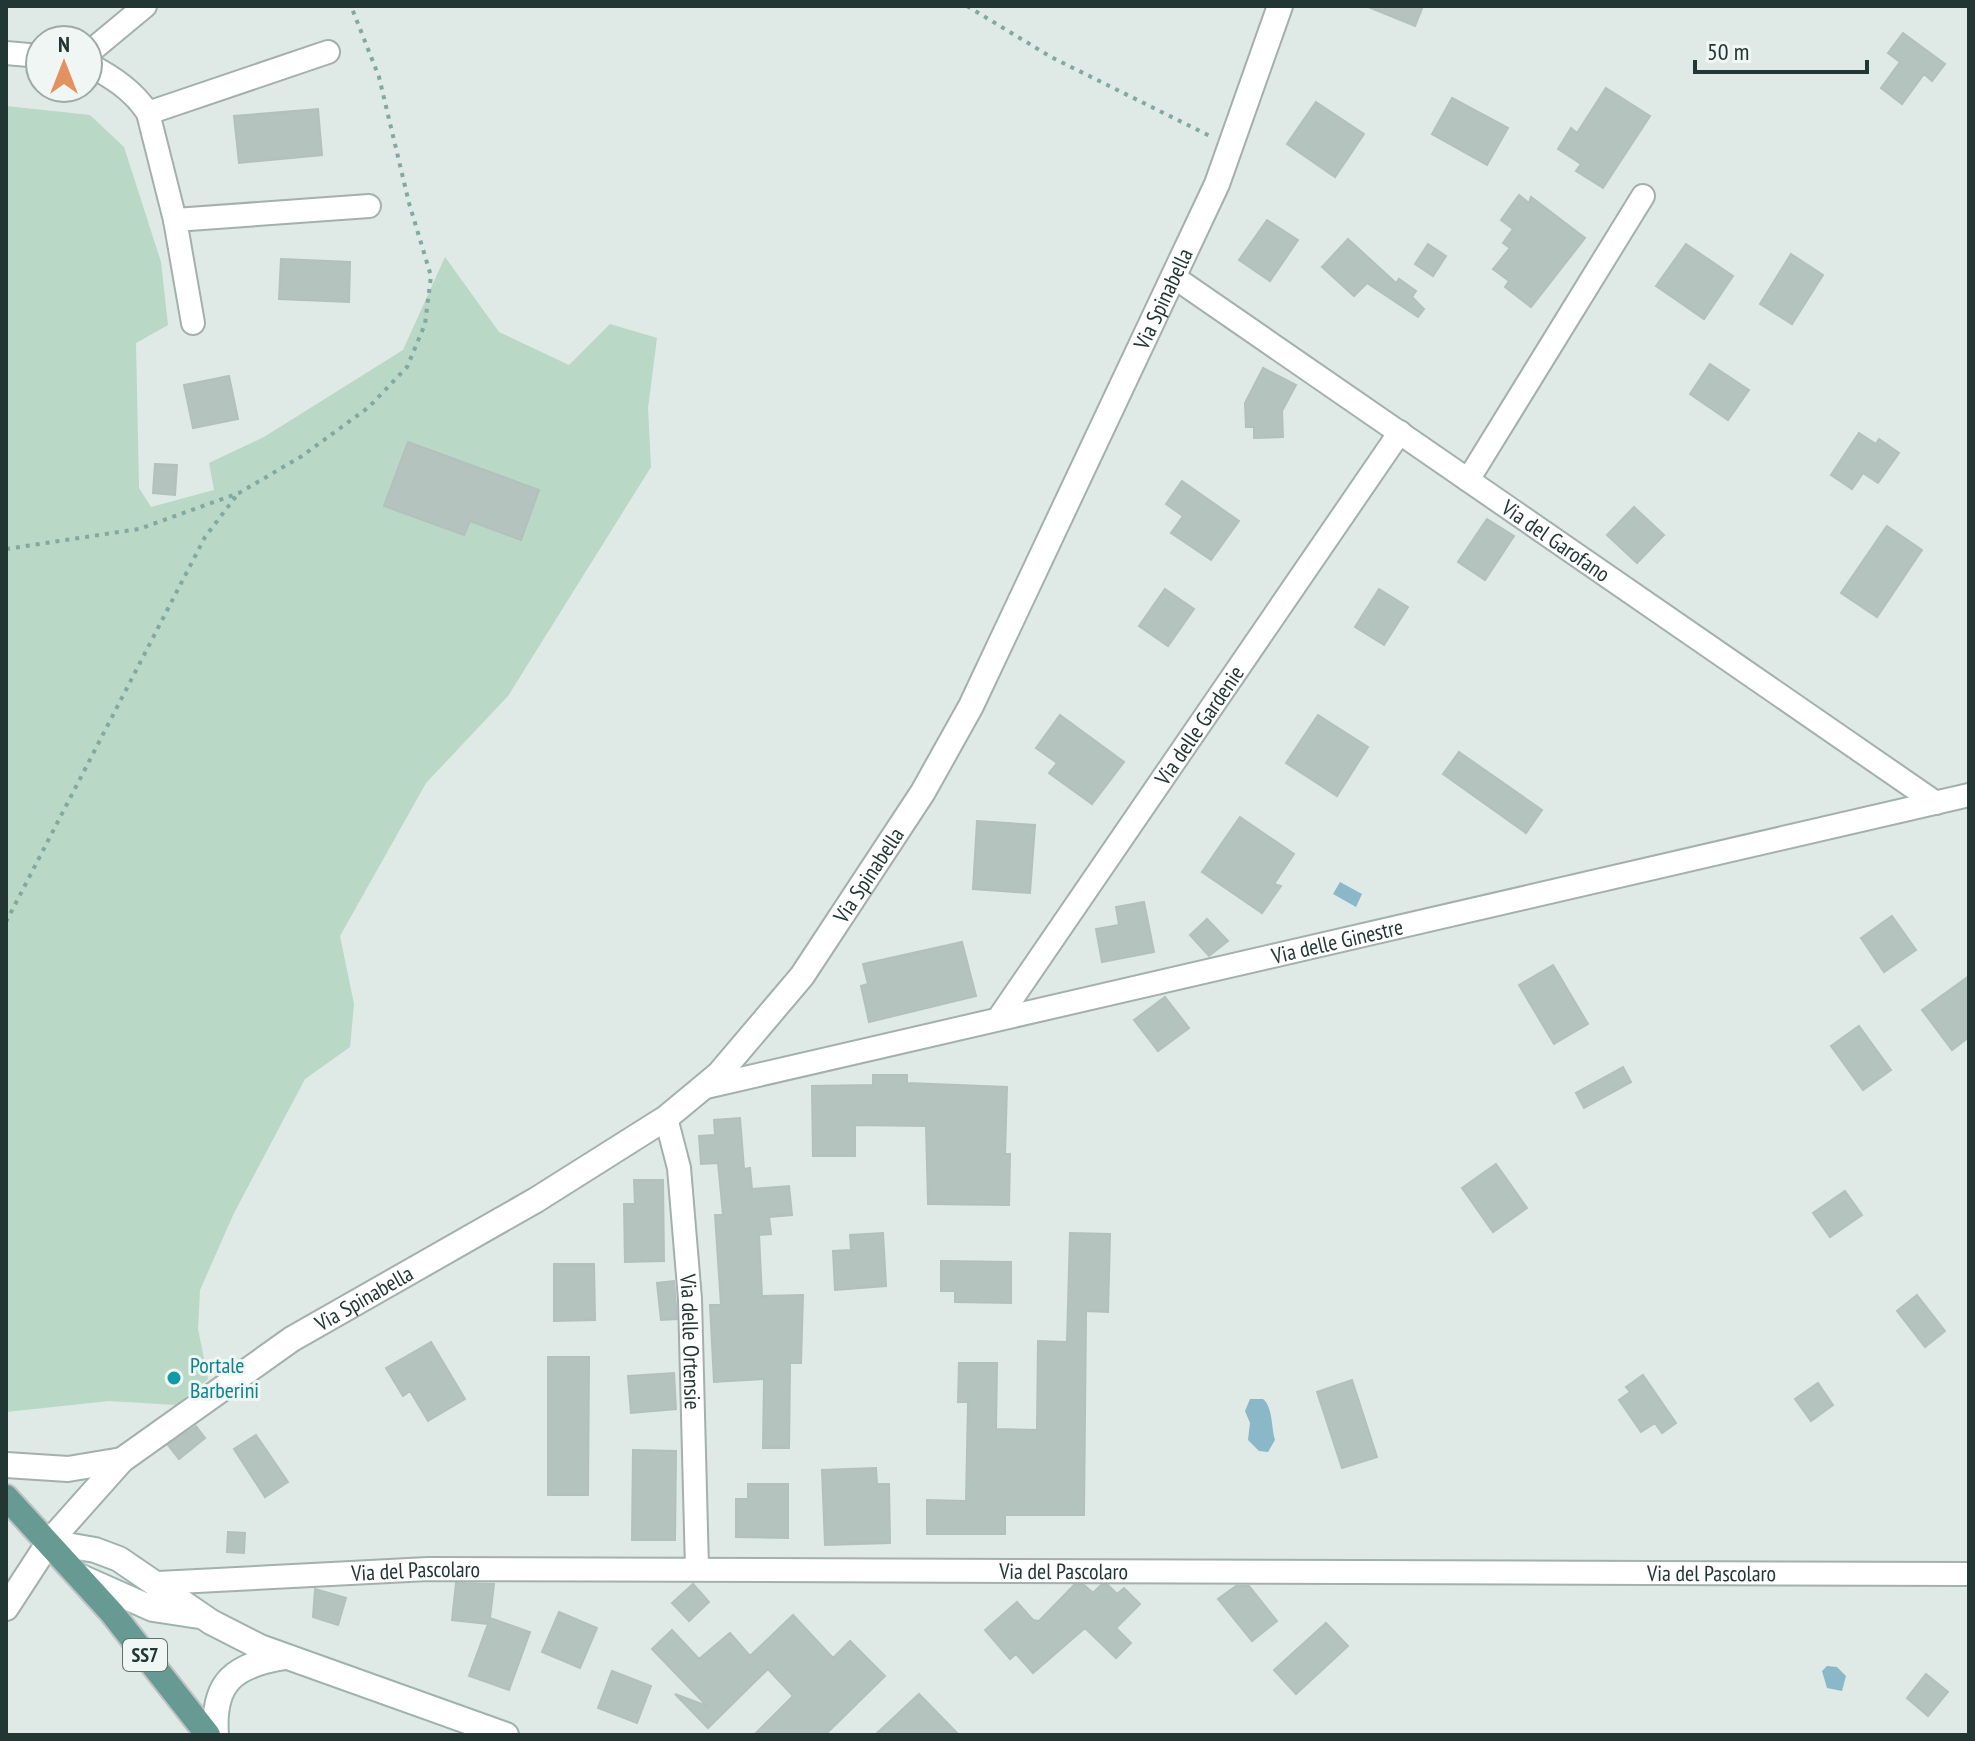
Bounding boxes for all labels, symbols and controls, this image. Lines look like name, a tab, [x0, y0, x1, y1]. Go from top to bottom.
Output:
north arrow	[24, 24, 104, 104]
scale bar	[1695, 24, 1867, 74]
text: N	[58, 30, 70, 58]
text: 50 m	[1707, 36, 1749, 67]
street label: Via Spinabella	[1127, 244, 1199, 355]
street label: Via del Garofano	[1495, 493, 1615, 588]
street label: Via delle Gardenie	[1148, 660, 1250, 791]
street label: Via Spinabella	[826, 822, 910, 929]
street label: Via delle Ginestre	[1268, 912, 1406, 970]
street label: Via Spinabella	[309, 1259, 418, 1338]
street label: Via delle Ortensie	[674, 1272, 707, 1410]
place label: Portale Barberini	[190, 1351, 259, 1404]
marker: Portale Barberini	[165, 1369, 183, 1387]
street label: Via del Pascolaro	[350, 1555, 480, 1587]
street label: Via del Pascolaro	[998, 1557, 1128, 1585]
street label: Via del Pascolaro	[1646, 1559, 1776, 1587]
road number: SS7	[123, 1639, 167, 1671]

